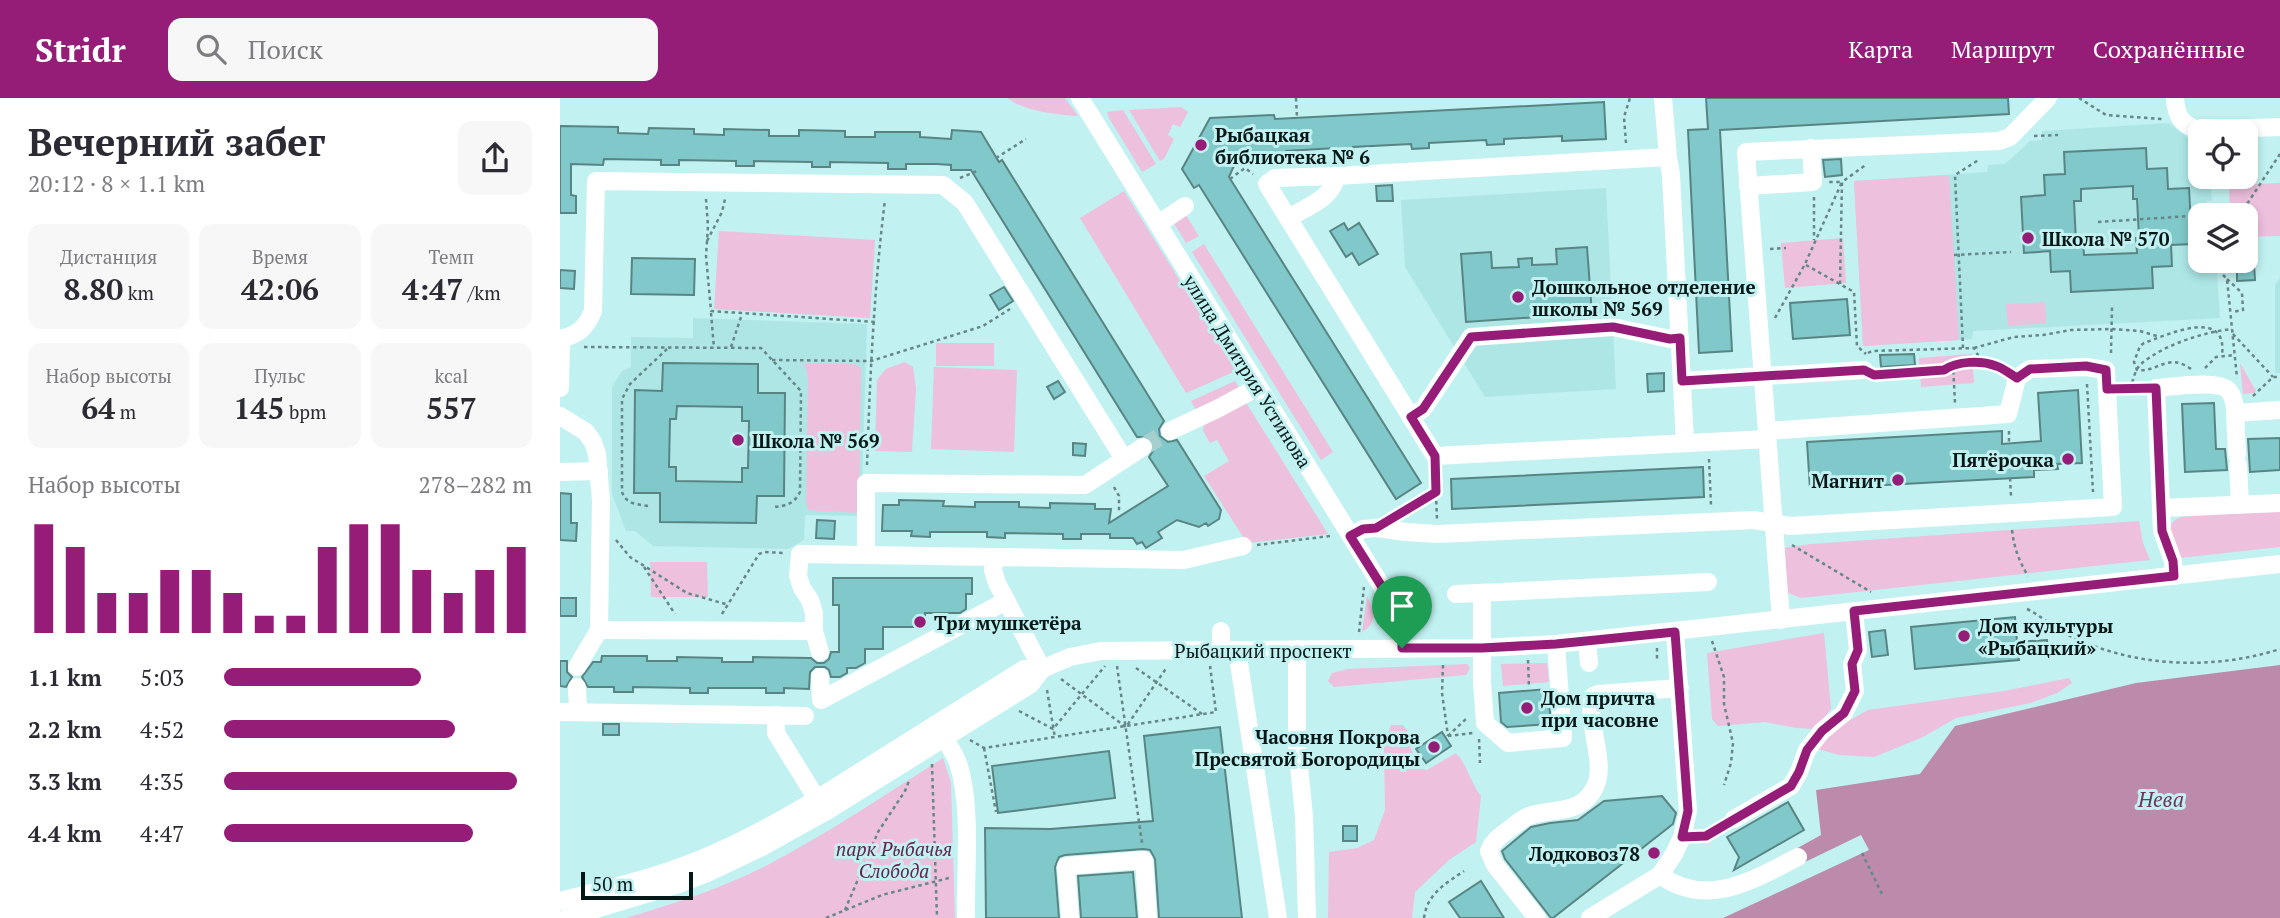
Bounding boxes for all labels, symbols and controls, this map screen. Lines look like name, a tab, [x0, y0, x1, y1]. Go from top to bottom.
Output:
search box	[168, 18, 658, 81]
text: Stridr	[35, 28, 126, 71]
icon: search	[192, 30, 230, 68]
text: Поиск	[248, 32, 323, 66]
text: Карта	[1848, 33, 1913, 65]
text: Маршрут	[1951, 33, 2055, 65]
text: Сохранённые	[2093, 33, 2245, 65]
text: Вечерний забег	[28, 117, 325, 167]
map controls	[2188, 119, 2258, 273]
button: locate	[2188, 119, 2258, 189]
button: share	[458, 121, 532, 195]
place label: Рыбацкая библиотека № 6	[1215, 122, 1370, 169]
marker: Рыбацкая библиотека № 6	[1193, 137, 1209, 153]
text: 20:12 · 8 × 1.1 km	[28, 168, 205, 199]
button: layers	[2188, 203, 2258, 273]
place label: Школа № 570	[2042, 226, 2170, 251]
marker: Школа № 570	[2020, 230, 2036, 246]
text: Дистанция	[60, 244, 157, 269]
text: Время	[252, 244, 308, 269]
text: Темп	[428, 244, 474, 269]
text: 8.80	[63, 269, 123, 309]
text: 42:06	[241, 269, 319, 309]
text: 4:47	[402, 269, 463, 309]
street label: улица Дмитрия Устинова	[1178, 269, 1318, 473]
place label: Дошкольное отделение школы № 569	[1532, 274, 1756, 321]
text: km	[123, 280, 154, 305]
text: /km	[463, 280, 501, 305]
marker: Дошкольное отделение школы № 569	[1510, 289, 1526, 305]
text: Набор высоты	[46, 363, 172, 388]
text: Пульс	[254, 363, 306, 388]
text: kcal	[434, 363, 468, 388]
text: 64	[81, 388, 115, 428]
text: 145	[234, 388, 284, 428]
text: 557	[426, 388, 477, 428]
text: m	[115, 399, 136, 424]
text: bpm	[284, 399, 326, 424]
place label: Школа № 569	[752, 428, 880, 453]
marker: Школа № 569	[730, 432, 746, 448]
place label: Пятёрочка	[1952, 447, 2054, 472]
marker: Пятёрочка	[2060, 451, 2076, 467]
place label: Магнит	[1811, 468, 1885, 493]
text: Набор высоты	[28, 469, 181, 500]
text: 278–282 m	[419, 469, 532, 500]
marker: Магнит	[1890, 472, 1906, 488]
pin	[1372, 576, 1432, 648]
icon: arrive	[1383, 587, 1421, 625]
place label: Три мушкетёра	[934, 610, 1082, 635]
place label: Дом культуры «Рыбацкий»	[1978, 613, 2113, 660]
marker: Три мушкетёра	[912, 614, 928, 630]
marker: Дом культуры «Рыбацкий»	[1956, 628, 1972, 644]
street label: Рыбацкий проспект	[1174, 638, 1352, 663]
text: 1.1 km	[28, 662, 102, 693]
text: 5:03	[140, 662, 184, 693]
place label: Дом причта при часовне	[1541, 685, 1659, 732]
marker: Дом причта при часовне	[1519, 700, 1535, 716]
text: 2.2 km	[28, 714, 102, 745]
text: 4:52	[140, 714, 184, 745]
place label: Часовня Покрова Пресвятой Богородицы	[1195, 724, 1420, 771]
marker: Часовня Покрова Пресвятой Богородицы	[1426, 739, 1442, 755]
text: 3.3 km	[28, 766, 102, 797]
text: 4:35	[140, 766, 184, 797]
water label: Нева	[2137, 785, 2184, 813]
text: 4.4 km	[28, 818, 102, 849]
text: 4:47	[140, 818, 184, 849]
park label: парк Рыбачья Слобода	[836, 836, 952, 883]
place label: Лодковоз78	[1528, 841, 1640, 866]
marker: Лодковоз78	[1646, 845, 1662, 861]
scale bar	[581, 869, 693, 901]
text: 50 m	[592, 871, 633, 896]

